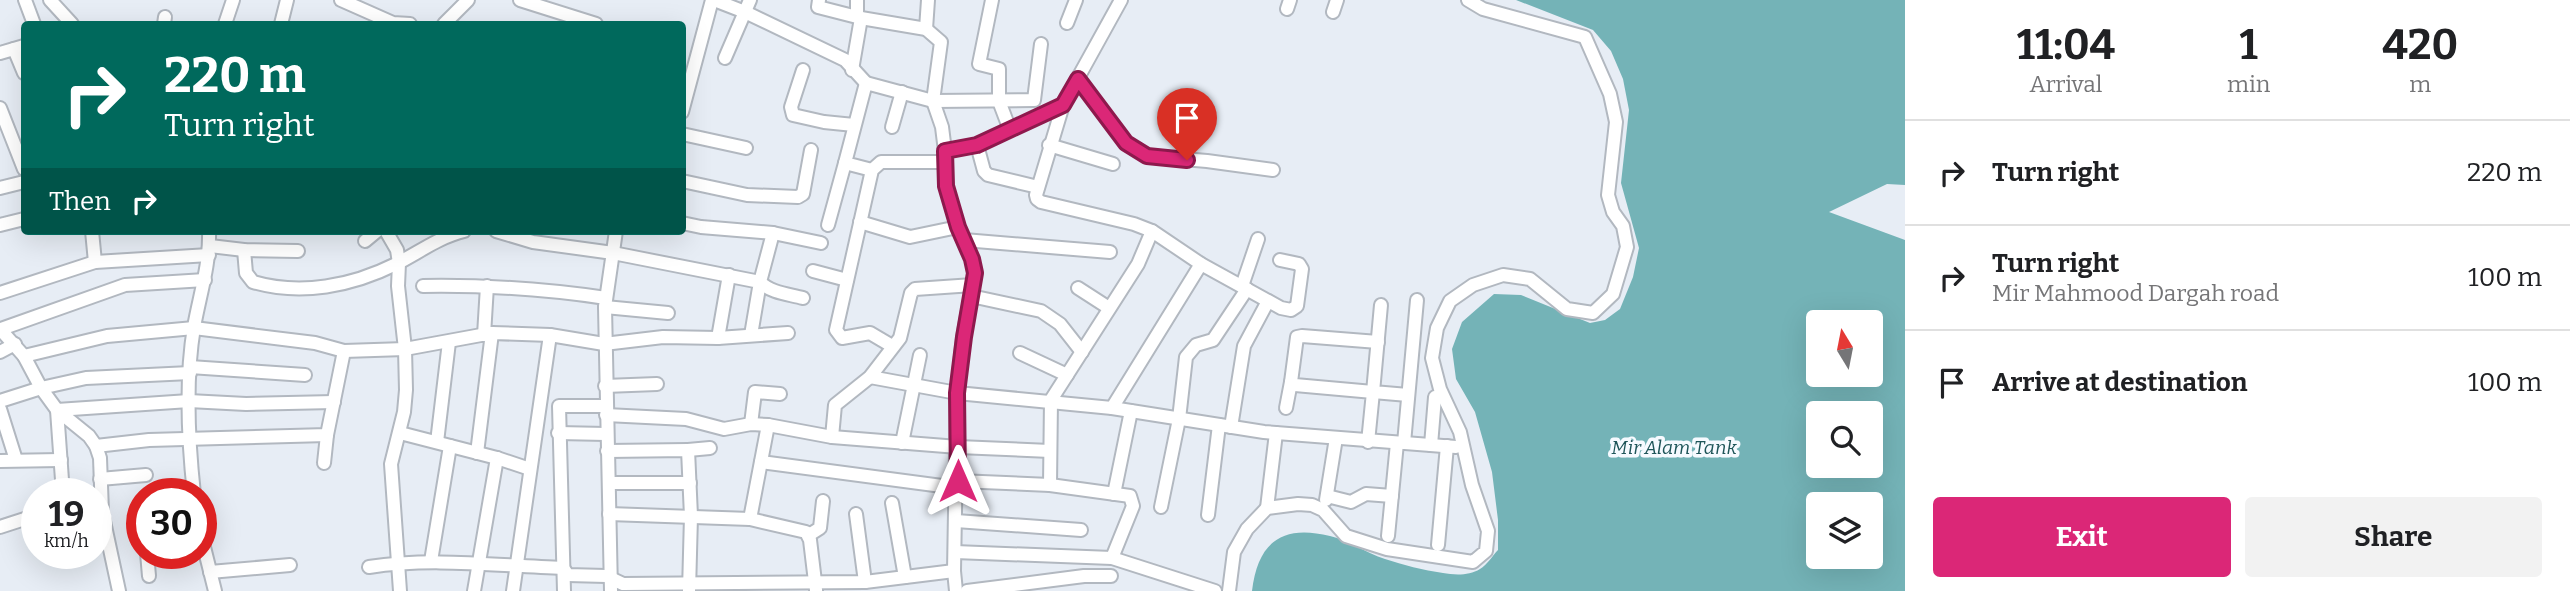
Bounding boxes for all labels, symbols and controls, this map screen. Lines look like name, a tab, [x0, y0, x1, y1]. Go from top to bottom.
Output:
text: 11:04	[2017, 20, 2115, 70]
text: 1	[2240, 20, 2258, 70]
text: 420	[2382, 20, 2458, 70]
text: 220 m	[164, 46, 306, 105]
icon: right	[49, 49, 140, 140]
text: Arrival	[2030, 70, 2102, 98]
text: min	[2227, 70, 2270, 98]
text: m	[2409, 70, 2431, 98]
pin	[1157, 88, 1217, 160]
icon: arrive	[1168, 99, 1206, 137]
text: Turn right	[164, 106, 315, 144]
icon: right	[1933, 154, 1971, 192]
text: Turn right	[1992, 157, 2119, 188]
text: 220 m	[2467, 157, 2542, 188]
icon: right	[125, 182, 163, 220]
text: Then	[49, 186, 111, 217]
text: Turn right	[1992, 248, 2119, 279]
icon: right	[1933, 259, 1971, 297]
text: 100 m	[2468, 262, 2542, 293]
text: Mir Mahmood Dargah road	[1992, 279, 2279, 307]
north arrow	[1806, 310, 1883, 387]
map controls	[1806, 310, 1883, 569]
icon: arrive	[1933, 364, 1971, 402]
text: Arrive at destination	[1992, 367, 2247, 398]
text: 100 m	[2468, 367, 2542, 398]
button: search	[1806, 401, 1883, 478]
water label: Mir Alam Tank	[1611, 436, 1737, 459]
position arrow	[921, 444, 995, 518]
speed limit sign: 30	[126, 478, 217, 569]
button: layers	[1806, 492, 1883, 569]
text: 19	[49, 493, 84, 535]
button: Exit	[1933, 497, 2231, 577]
button: Share	[2245, 497, 2542, 577]
text: km/h	[44, 530, 89, 552]

